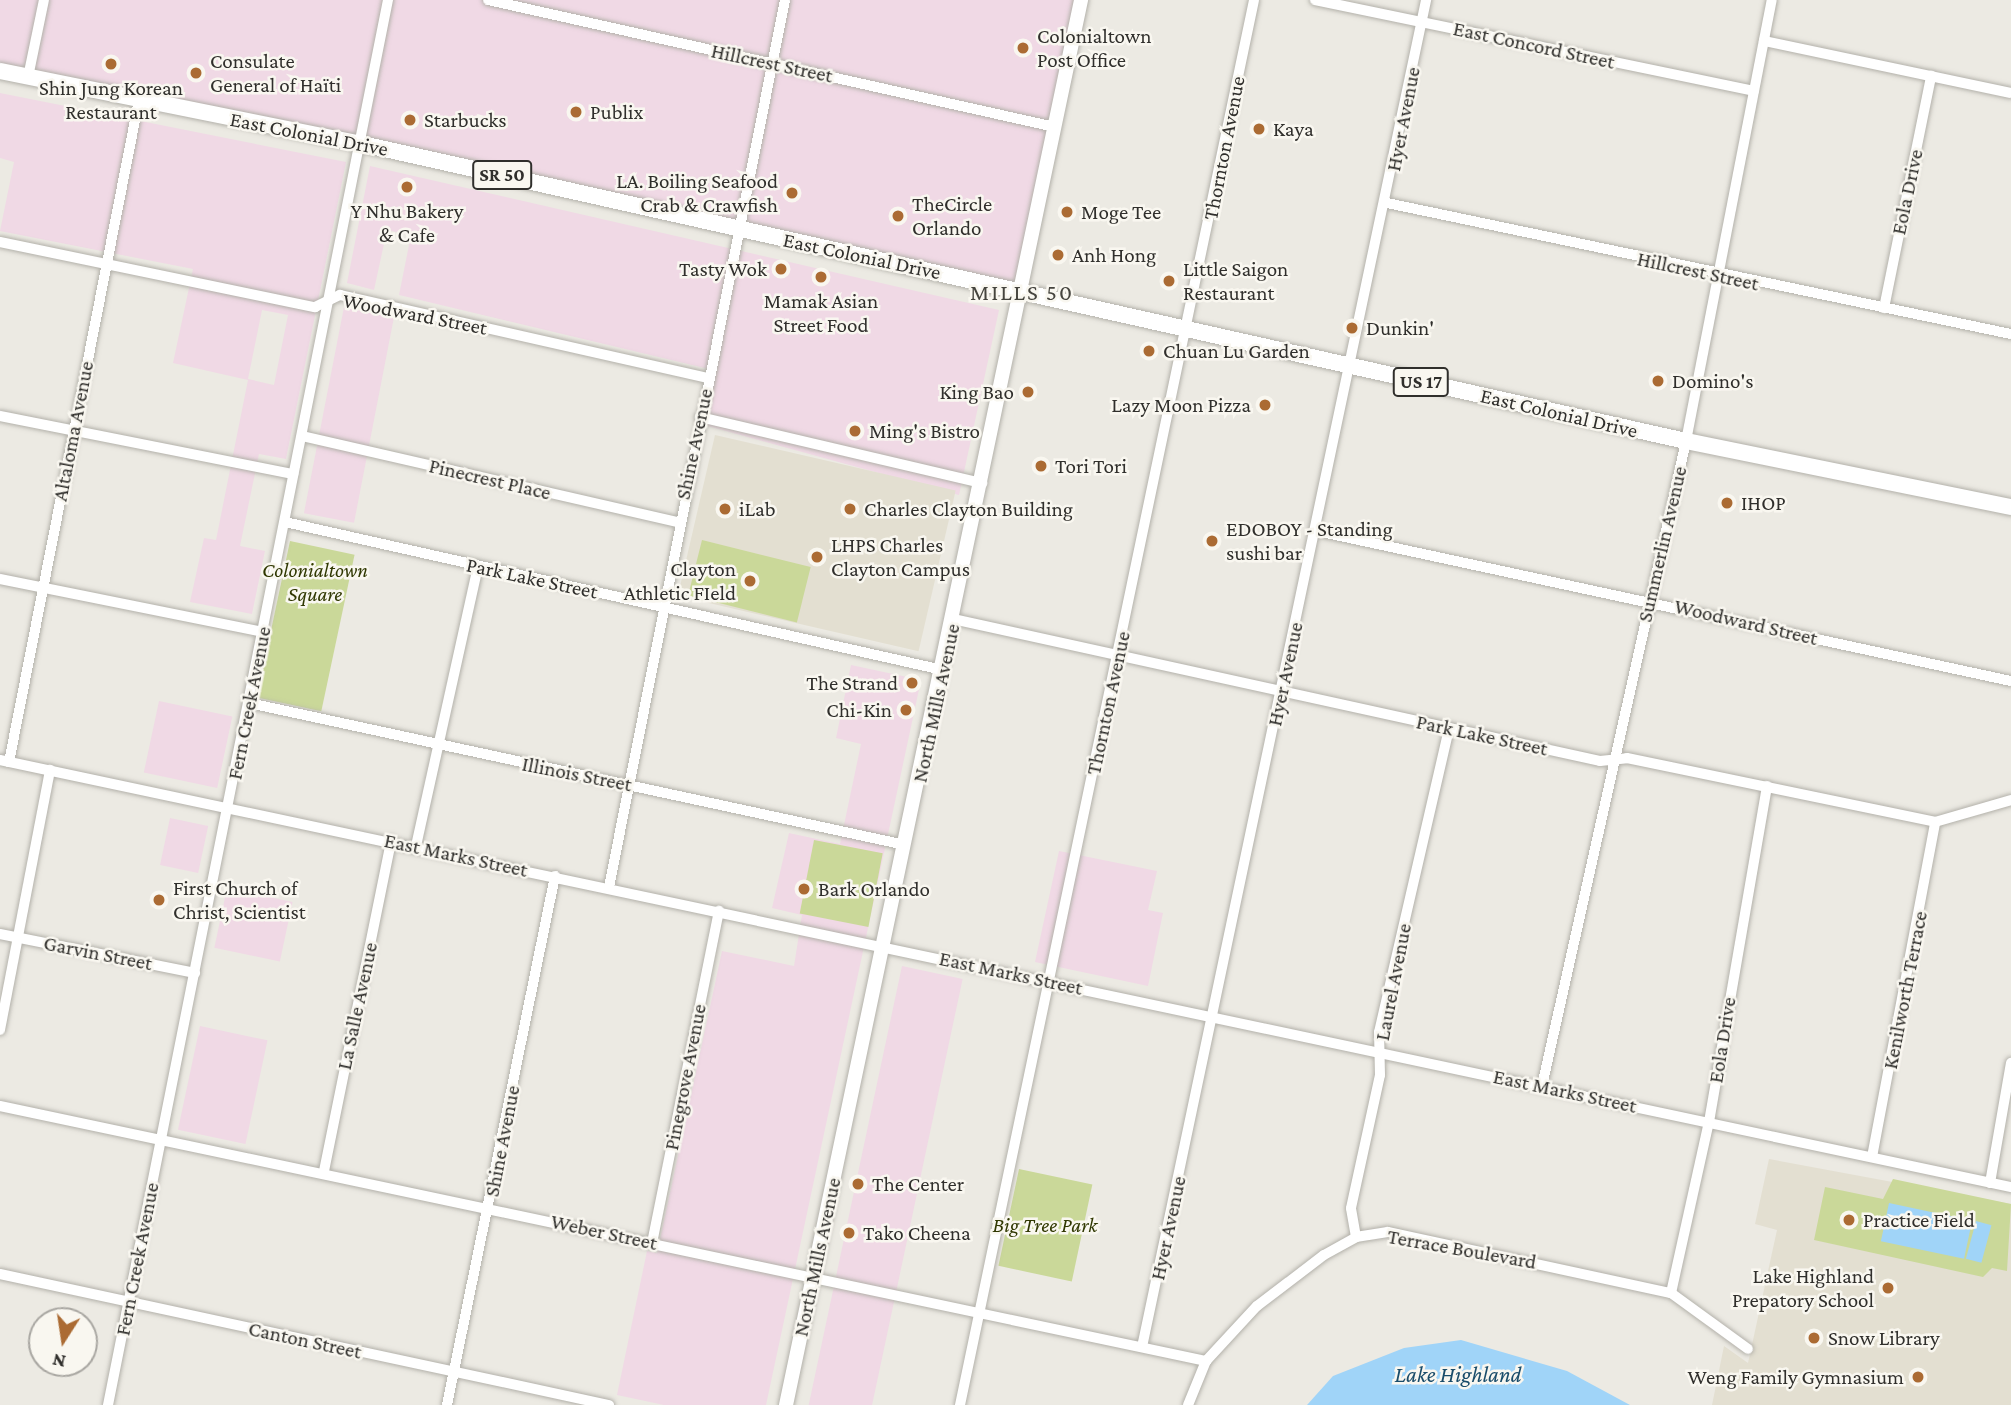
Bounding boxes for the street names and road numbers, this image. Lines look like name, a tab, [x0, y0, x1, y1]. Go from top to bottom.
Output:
street label: East Concord Street	[1451, 16, 1617, 74]
street label: Hillcrest Street	[709, 38, 835, 88]
street label: Hyer Avenue	[1381, 65, 1425, 173]
street label: Thornton Avenue	[1198, 74, 1250, 222]
street label: East Colonial Drive	[228, 106, 390, 162]
street label: Eola Drive	[1886, 147, 1928, 237]
road number: SR 50	[470, 160, 534, 190]
street label: East Colonial Drive	[781, 227, 943, 285]
street label: Hillcrest Street	[1635, 246, 1761, 296]
street label: Woodward Street	[341, 288, 489, 340]
street label: Altaloma Avenue	[47, 359, 99, 503]
road number: US 17	[1391, 366, 1451, 398]
street label: East Colonial Drive	[1478, 383, 1640, 443]
street label: Shine Avenue	[670, 386, 718, 502]
street label: Pinecrest Place	[427, 453, 553, 505]
street label: Summerlin Avenue	[1632, 464, 1692, 624]
street label: Park Lake Street	[464, 552, 600, 604]
street label: Woodward Street	[1672, 593, 1820, 651]
street label: Hyer Avenue	[1262, 620, 1308, 728]
street label: North Mills Avenue	[907, 621, 965, 785]
street label: Fern Creek Avenue	[222, 624, 276, 782]
street label: Thornton Avenue	[1080, 629, 1136, 777]
street label: Park Lake Street	[1414, 709, 1550, 761]
street label: Illinois Street	[520, 751, 634, 797]
street label: East Marks Street	[382, 827, 530, 883]
street label: Kenilworth Terrace	[1877, 909, 1933, 1071]
street label: Laurel Avenue	[1369, 921, 1417, 1043]
street label: Garvin Street	[42, 930, 154, 976]
street label: La Salle Avenue	[331, 940, 383, 1072]
street label: East Marks Street	[937, 945, 1085, 1001]
street label: Eola Drive	[1703, 995, 1741, 1085]
street label: Pinegrove Avenue	[658, 1002, 712, 1152]
street label: East Marks Street	[1491, 1063, 1639, 1119]
street label: Shine Avenue	[479, 1083, 525, 1199]
street label: Hyer Avenue	[1145, 1174, 1191, 1282]
street label: North Mills Avenue	[788, 1175, 846, 1339]
street label: Fern Creek Avenue	[110, 1180, 164, 1338]
street label: Weber Street	[548, 1208, 660, 1256]
street label: Terrace Boulevard	[1385, 1223, 1539, 1275]
street label: Canton Street	[246, 1316, 364, 1364]

